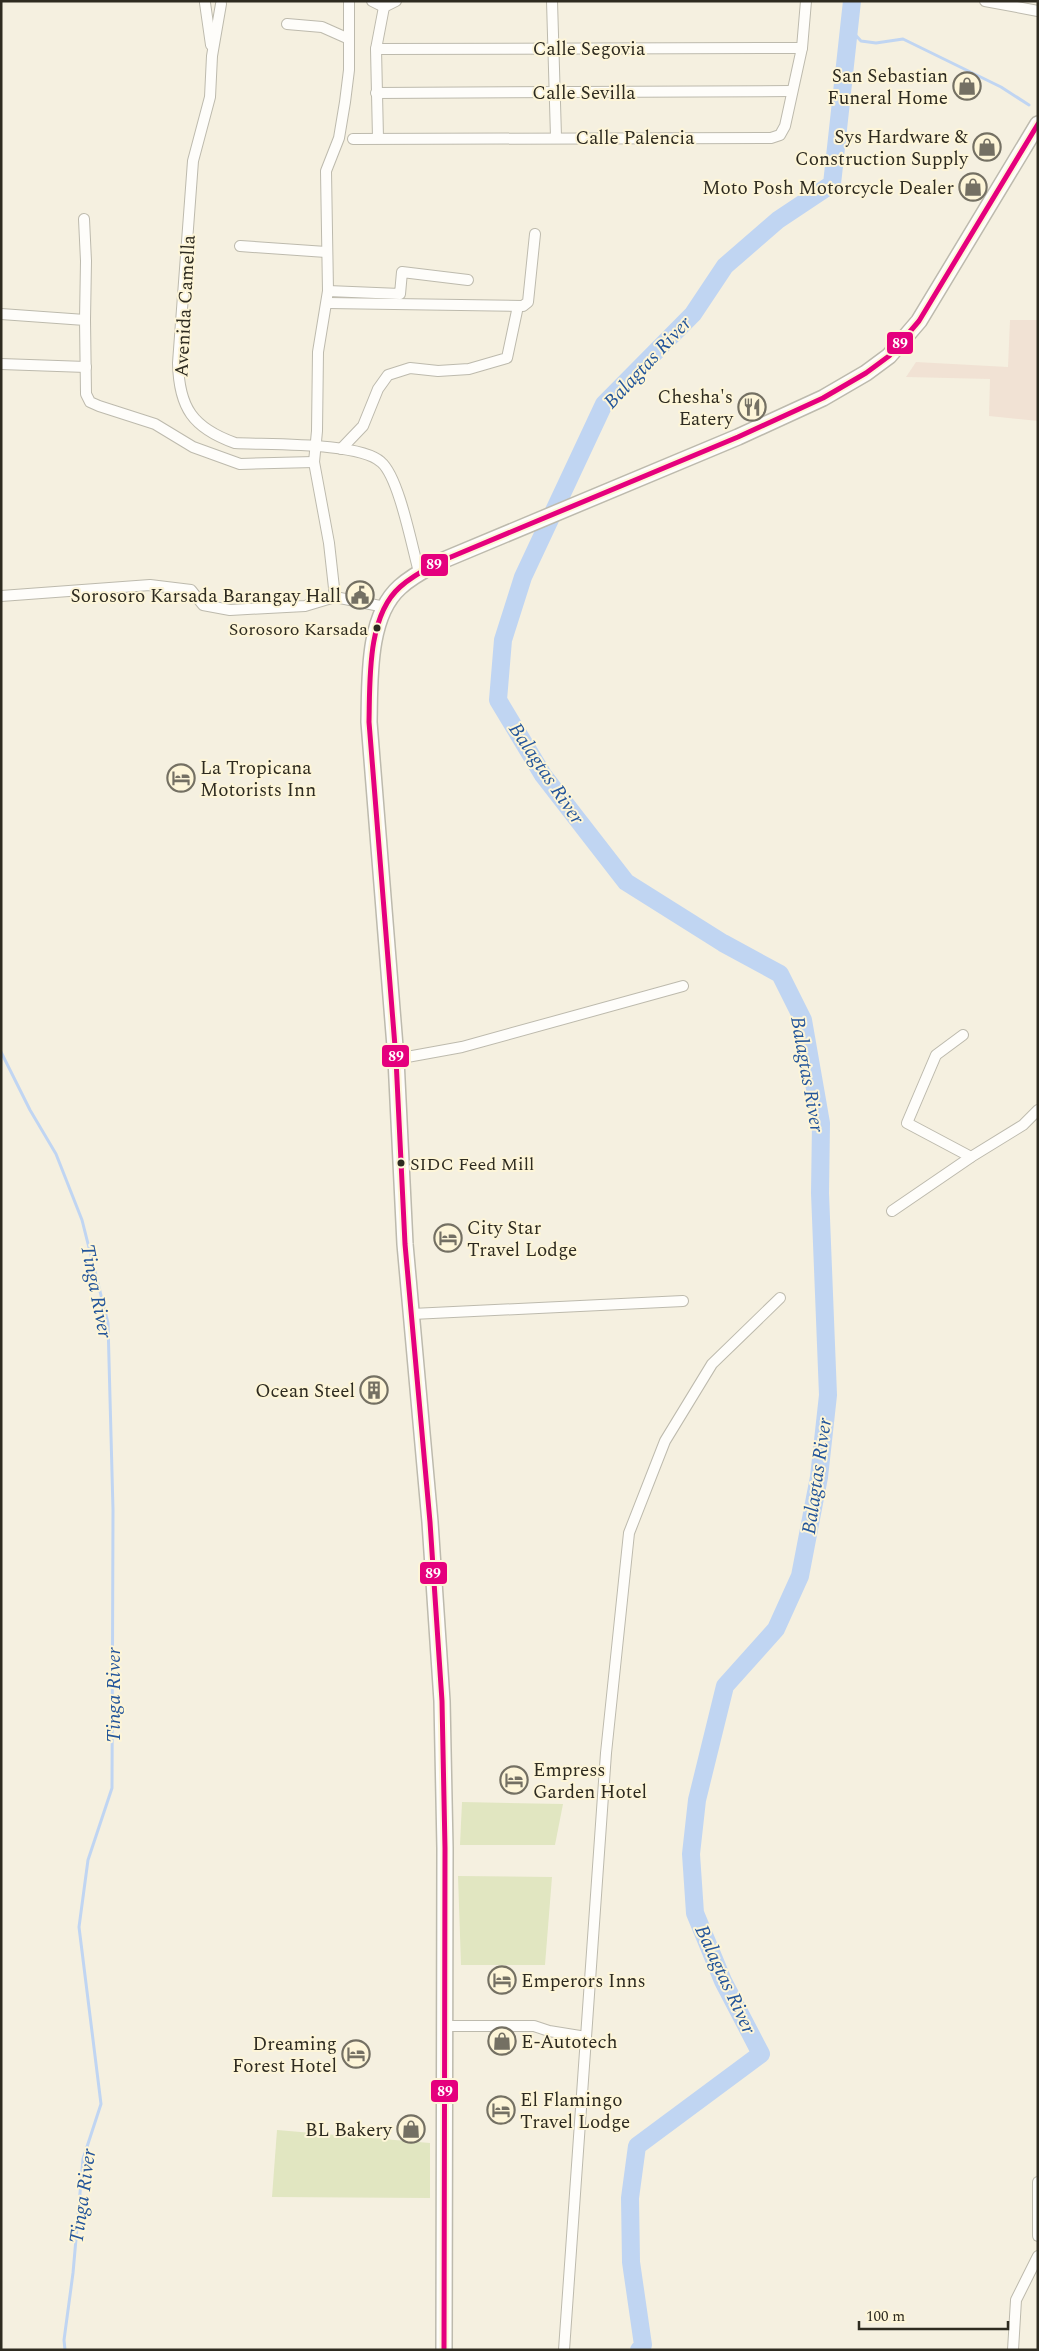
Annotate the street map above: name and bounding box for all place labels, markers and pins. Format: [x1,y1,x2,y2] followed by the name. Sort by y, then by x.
[827,62,948,113] place label: San Sebastian Funeral Home
[952,71,982,101] shop icon: San Sebastian Funeral Home
[795,123,969,174] place label: Sys Hardware & Construction Supply
[972,132,1002,162] shop icon: Sys Hardware & Construction Supply
[958,172,988,202] shop icon: Moto Posh Motorcycle Dealer
[702,174,954,203] place label: Moto Posh Motorcycle Dealer
[658,383,734,434] place label: Chesha's Eatery
[737,392,767,422] restaurant icon: Chesha's Eatery
[345,580,375,610] public building icon: Sorosoro Karsada Barangay Hall
[70,582,341,611] place label: Sorosoro Karsada Barangay Hall
[229,616,368,643] place label: Sorosoro Karsada
[372,623,382,633] marker: Sorosoro Karsada
[200,754,316,805] place label: La Tropicana Motorists Inn
[166,763,196,793] hotel icon: La Tropicana Motorists Inn
[410,1151,534,1178] place label: SIDC Feed Mill
[396,1158,406,1168] marker: SIDC Feed Mill
[467,1214,577,1265] place label: City Star Travel Lodge
[433,1223,463,1253] hotel icon: City Star Travel Lodge
[359,1375,389,1405] building icon: Ocean Steel
[255,1377,355,1406] place label: Ocean Steel
[533,1756,647,1807] place label: Empress Garden Hotel
[499,1765,529,1795] hotel icon: Empress Garden Hotel
[487,1965,517,1995] hotel icon: Emperors Inns
[521,1967,646,1996] place label: Emperors Inns
[487,2026,517,2056] shop icon: E-Autotech
[521,2028,618,2057] place label: E-Autotech
[232,2030,337,2081] place label: Dreaming Forest Hotel
[341,2039,371,2069] hotel icon: Dreaming Forest Hotel
[520,2086,630,2137] place label: El Flamingo Travel Lodge
[486,2095,516,2125] hotel icon: El Flamingo Travel Lodge
[396,2114,426,2144] shop icon: BL Bakery
[305,2116,393,2145] place label: BL Bakery

